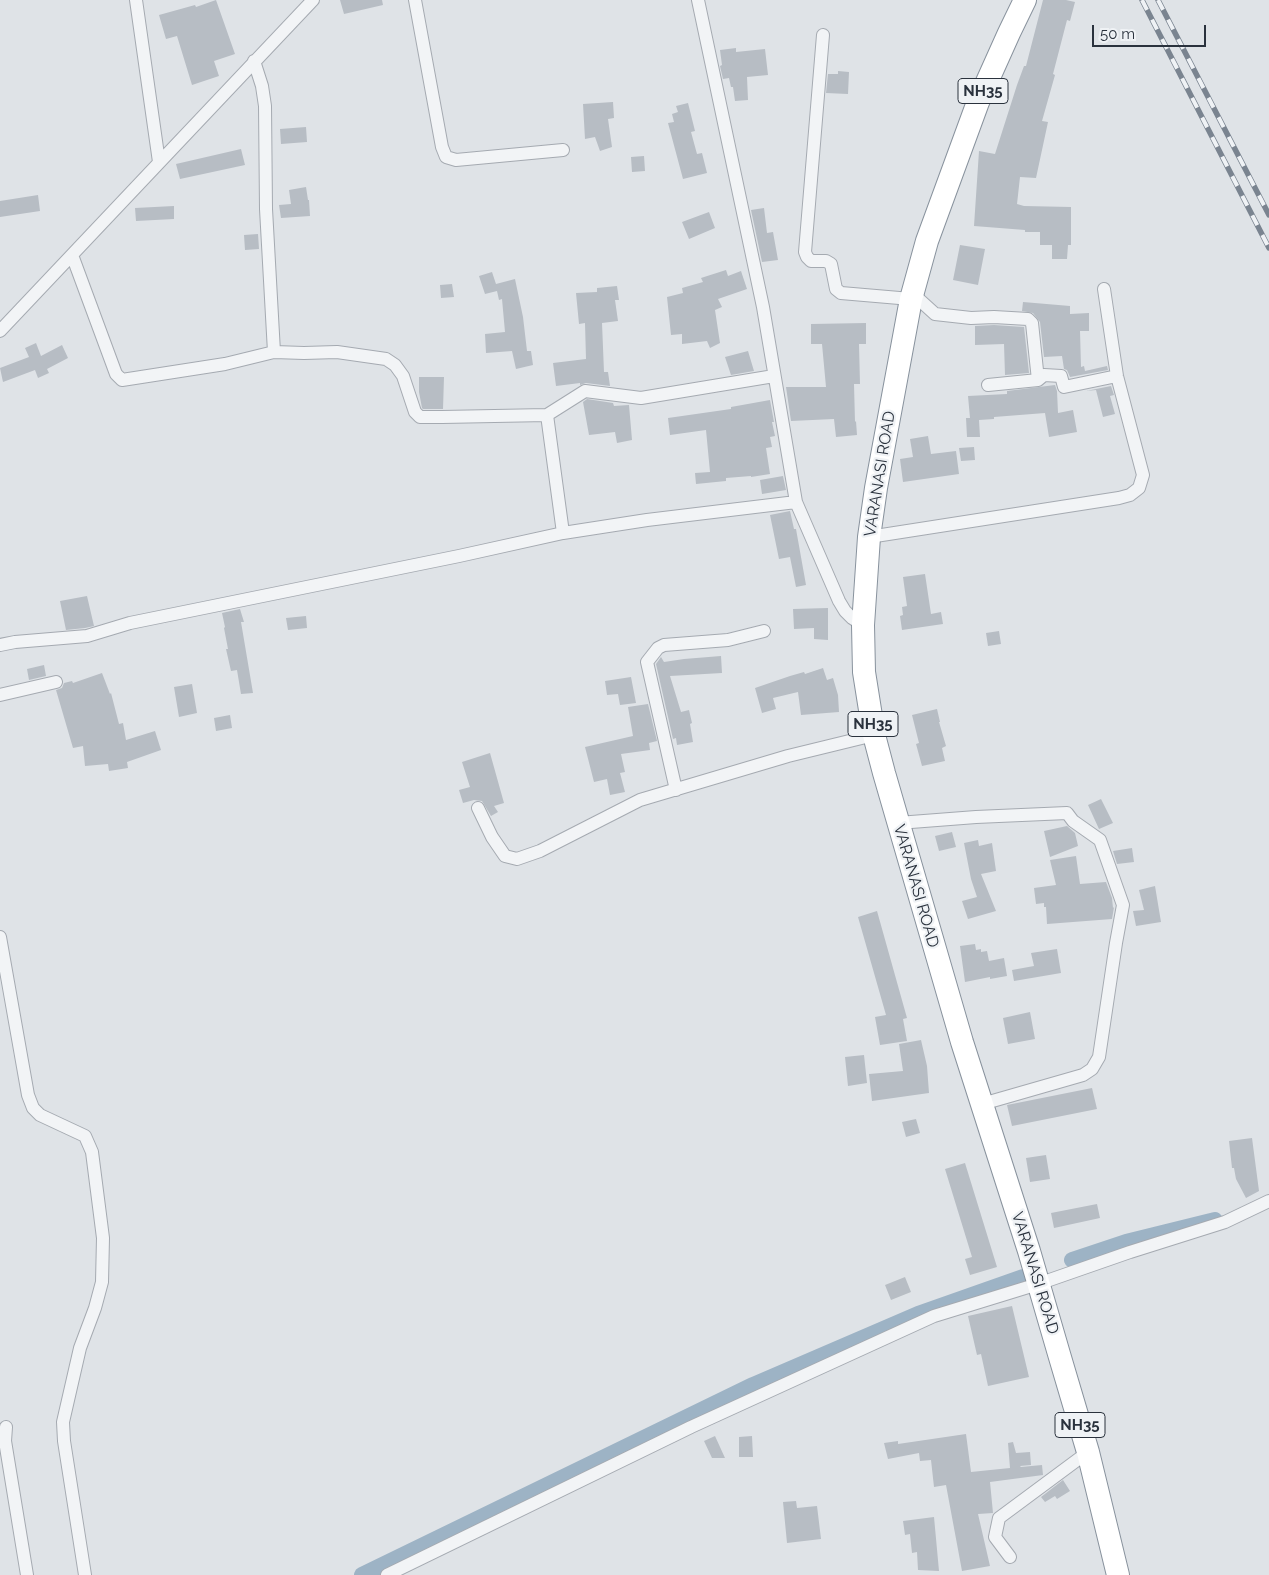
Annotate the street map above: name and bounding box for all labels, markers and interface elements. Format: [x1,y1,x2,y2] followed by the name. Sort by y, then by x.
[1094,15,1208,47] scale bar
[1100,25,1135,43] text: 50 m
[958,78,1008,104] road number: NH35
[861,410,899,538] street label: VARANASI ROAD
[848,712,898,736] road number: NH35
[889,822,943,950] street label: VARANASI ROAD
[1007,1209,1063,1337] street label: VARANASI ROAD
[1055,1412,1105,1438] road number: NH35

